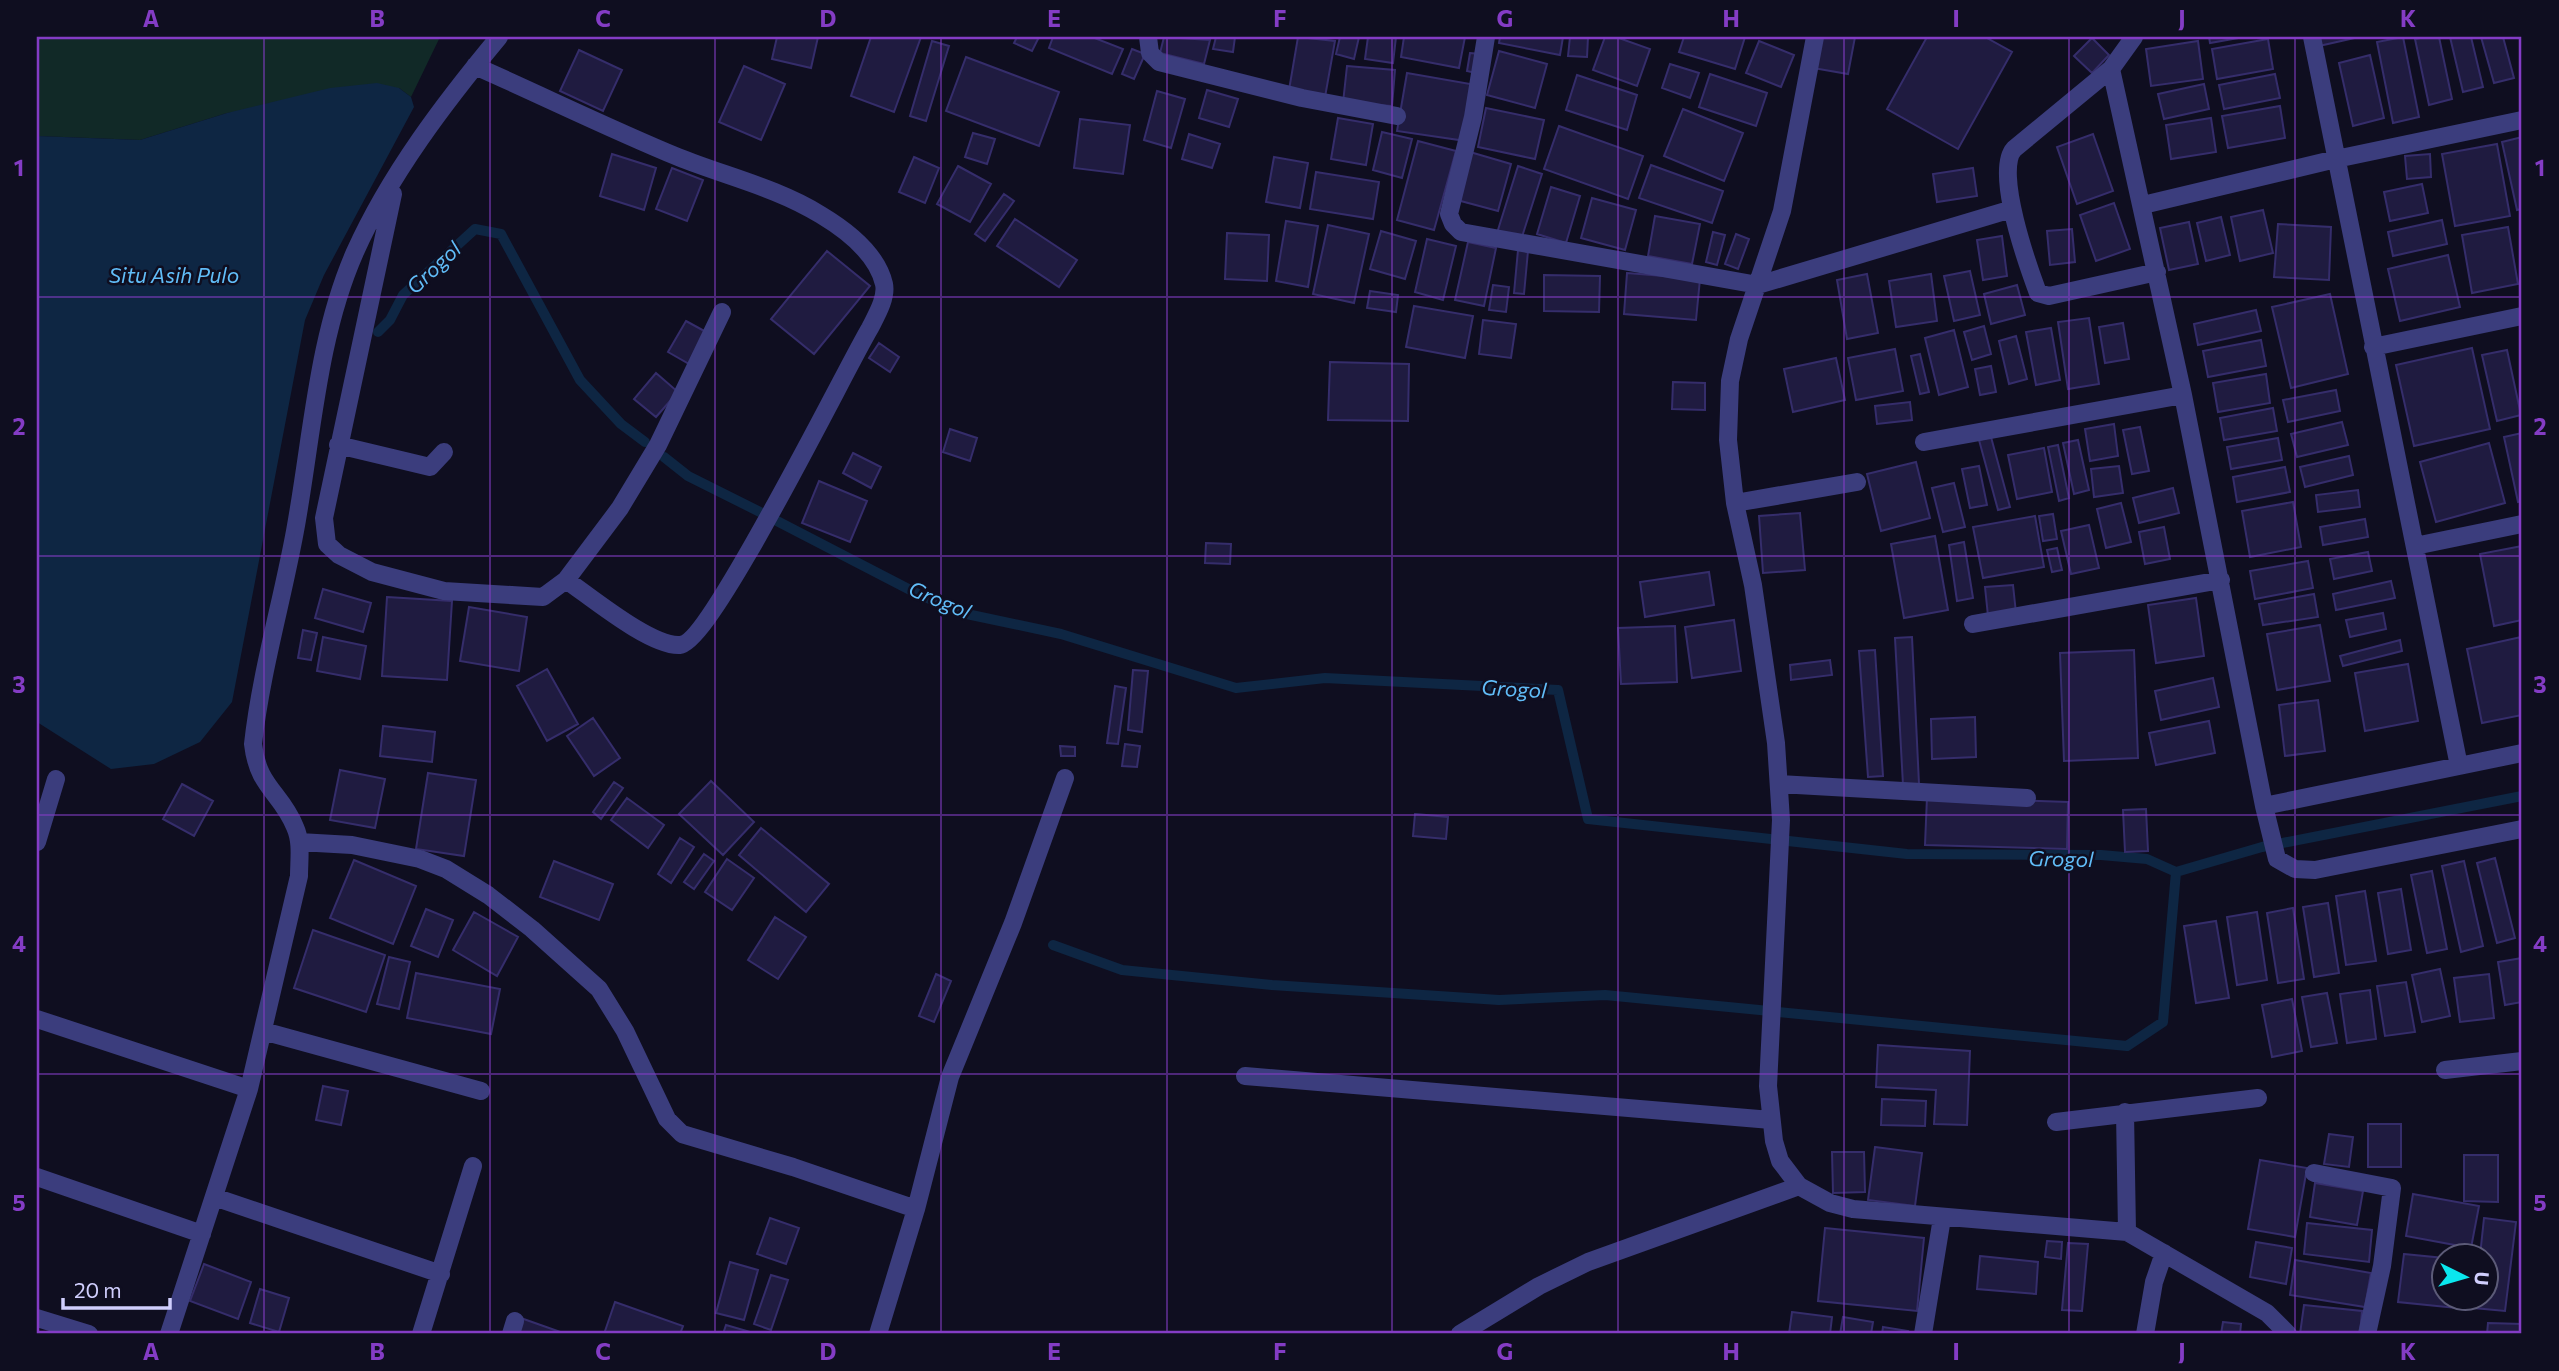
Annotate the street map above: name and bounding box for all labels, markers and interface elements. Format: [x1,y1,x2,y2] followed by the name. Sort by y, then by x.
[143,4,160,32] text: A
[369,4,385,32] text: B
[595,4,611,32] text: C
[820,4,837,32] text: D
[1047,4,1061,32] text: E
[1273,4,1287,32] text: F
[1497,4,1513,32] text: G
[1722,4,1740,32] text: H
[1952,4,1960,32] text: I
[2178,4,2186,32] text: J
[2400,4,2416,32] text: K
[14,153,24,181] text: 1
[2535,153,2545,181] text: 1
[401,235,466,298] water label: Grogol
[109,262,239,287] water label: Situ Asih Pulo
[12,412,26,440] text: 2
[2533,412,2547,440] text: 2
[905,575,975,623] water label: Grogol
[12,670,26,698] text: 3
[2533,670,2547,698] text: 3
[1481,674,1548,702] water label: Grogol
[2028,845,2094,871] water label: Grogol
[12,929,26,957] text: 4
[2533,929,2547,957] text: 4
[12,1188,26,1216] text: 5
[2533,1188,2547,1216] text: 5
[2430,1242,2500,1312] north arrow
[63,1266,170,1310] scale bar
[2470,1271,2494,1286] text: U
[74,1277,122,1302] text: 20 m
[143,1337,160,1365] text: A
[369,1337,385,1365] text: B
[595,1337,611,1365] text: C
[820,1337,837,1365] text: D
[1047,1337,1061,1365] text: E
[1273,1337,1287,1365] text: F
[1497,1337,1513,1365] text: G
[1722,1337,1740,1365] text: H
[1952,1337,1960,1365] text: I
[2178,1337,2186,1365] text: J
[2400,1337,2416,1365] text: K

